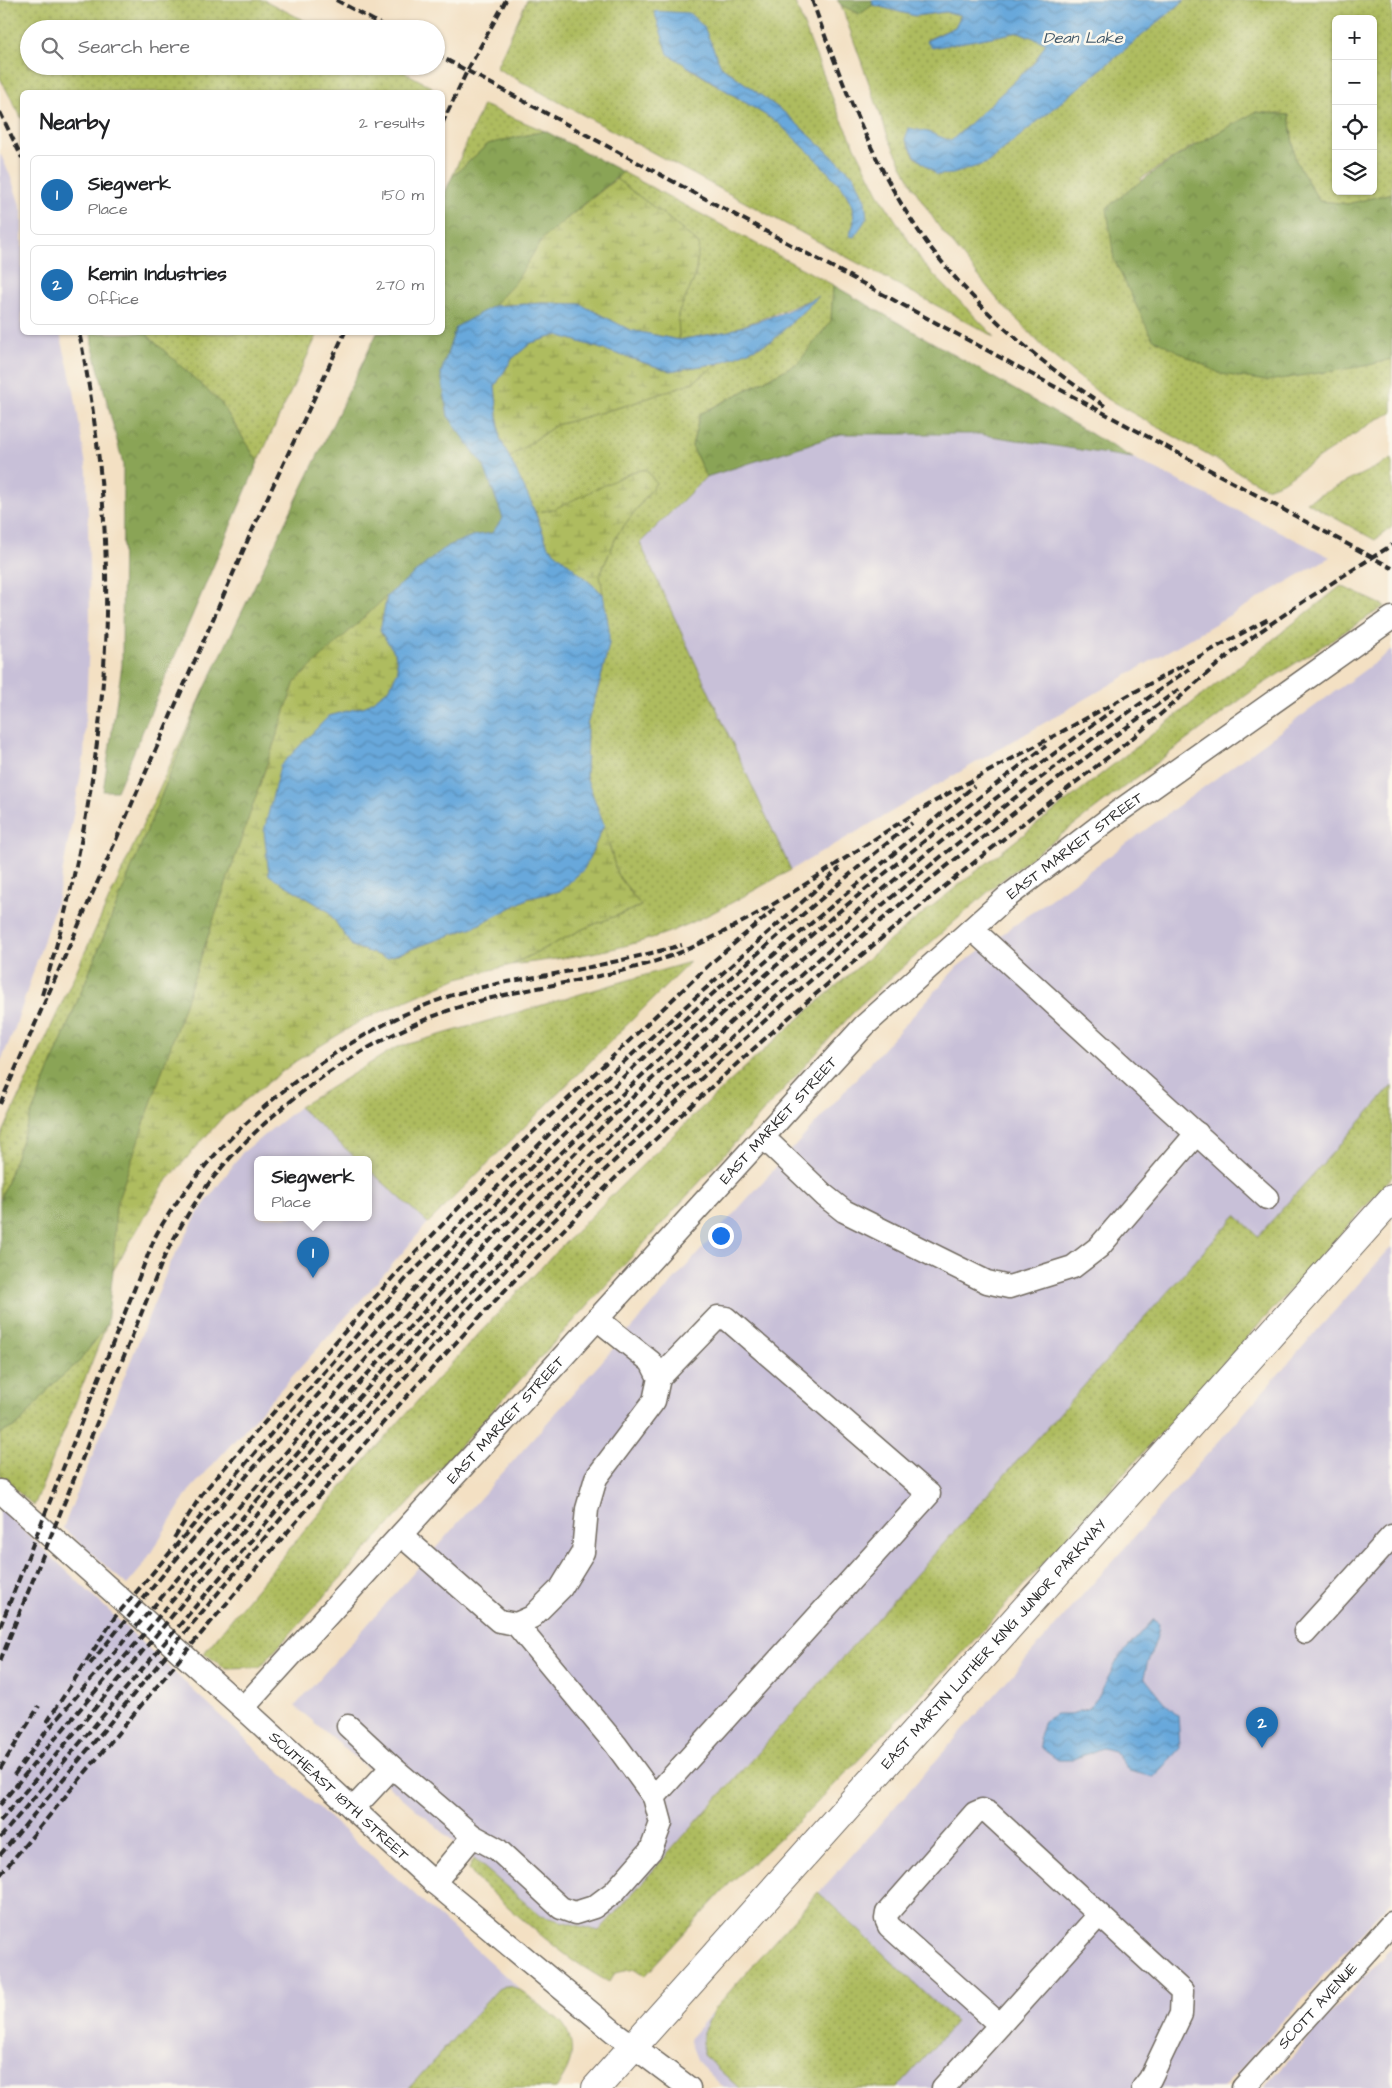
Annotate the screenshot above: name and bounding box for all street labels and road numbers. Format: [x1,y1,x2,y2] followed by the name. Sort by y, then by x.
[1002,787,1148,905] street label: EAST MARKET STREET
[715,1051,843,1189] street label: EAST MARKET STREET
[442,1351,570,1489] street label: EAST MARKET STREET
[876,1515,1111,1774] street label: EAST MARTIN LUTHER KING JUNIOR PARKWAY
[264,1727,414,1866] street label: SOUTHEAST 18TH STREET
[1273,1958,1362,2054] street label: SCOTT AVENUE

